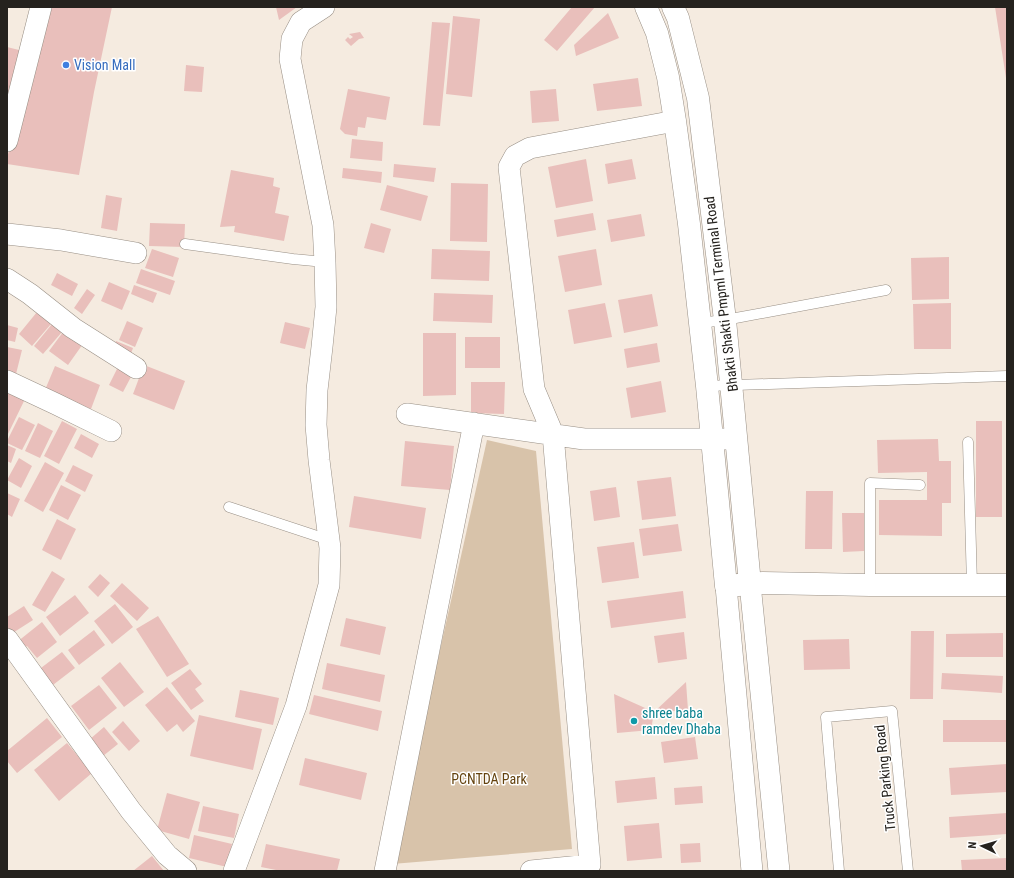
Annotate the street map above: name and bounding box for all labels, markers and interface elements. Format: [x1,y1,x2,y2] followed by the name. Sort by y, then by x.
[74,57,135,73] place label: Vision Mall
[61,60,71,70] marker: Vision Mall
[701,195,741,393] street label: Bhakti Shakti Pmpml Terminal Road
[642,705,721,737] place label: shree baba ramdev Dhaba
[629,716,639,726] marker: shree baba ramdev Dhaba
[871,724,899,832] street label: Truck Parking Road
[451,771,527,787] park label: PCNTDA Park
[962,826,1002,866] north arrow
[966,841,979,849] text: N

